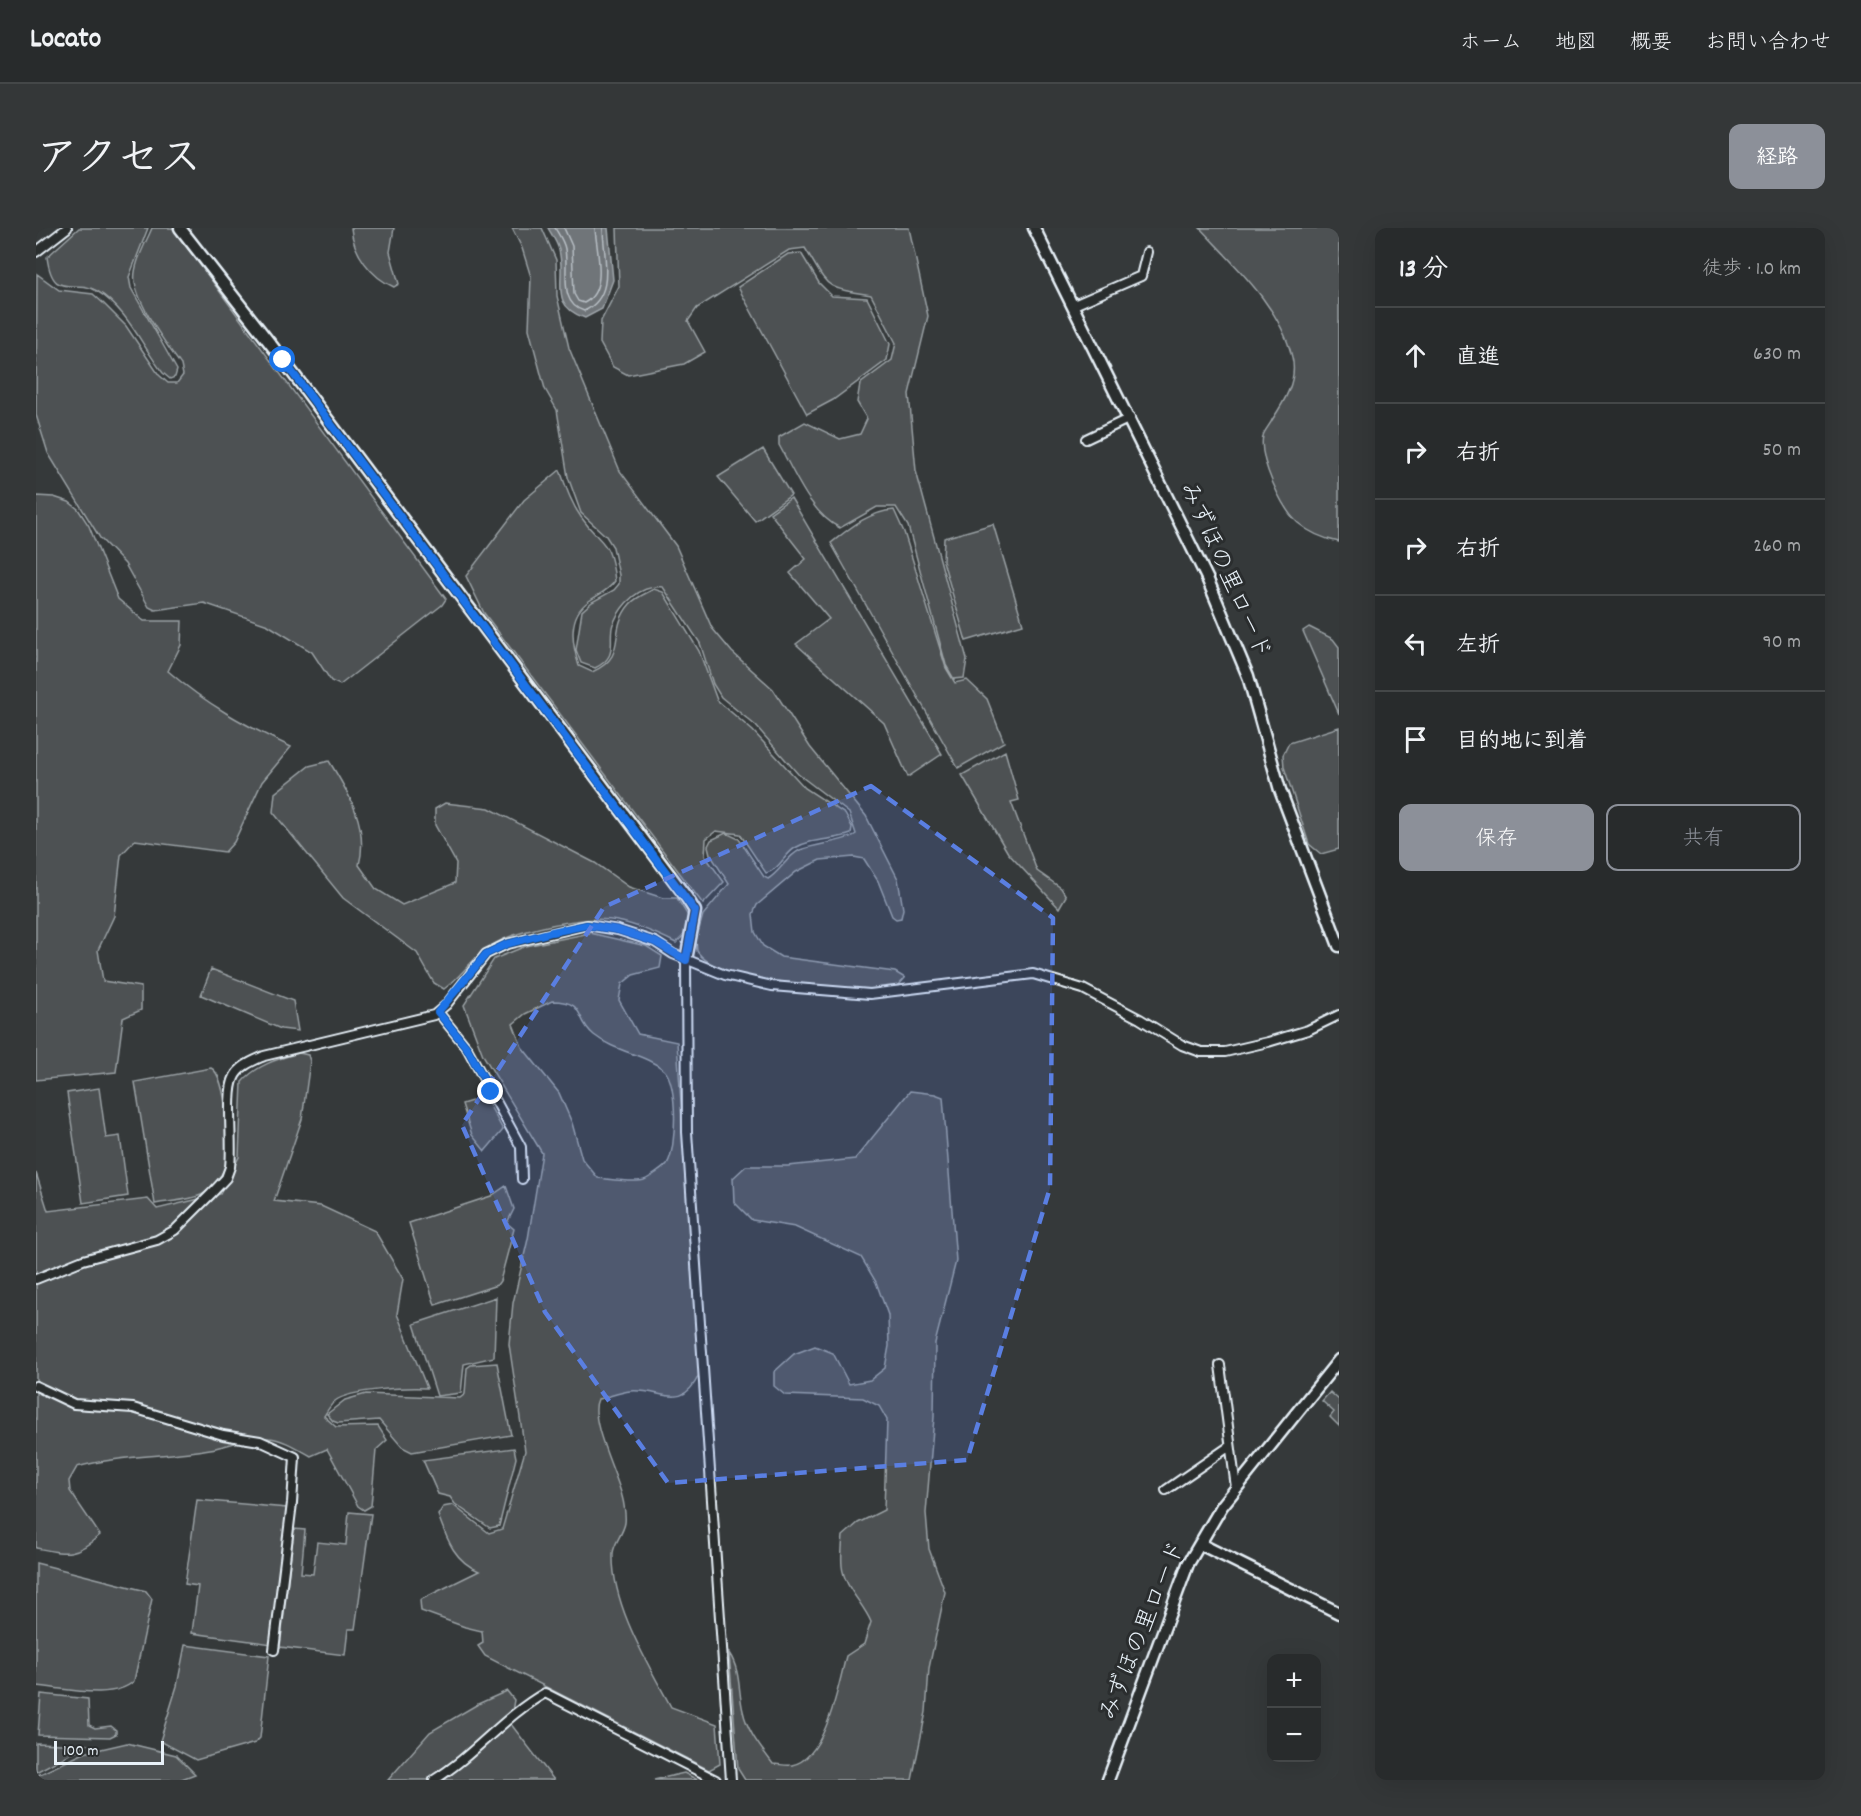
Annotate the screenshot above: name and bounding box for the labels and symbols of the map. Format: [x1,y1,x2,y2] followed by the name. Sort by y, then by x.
[269,346,295,372] route start
[1170,477,1278,665] street label: みずほの里ロード
[477,1078,503,1104] route end
[1092,1536,1196,1726] street label: みずほの里ロード
[54,1738,164,1766] scale bar

